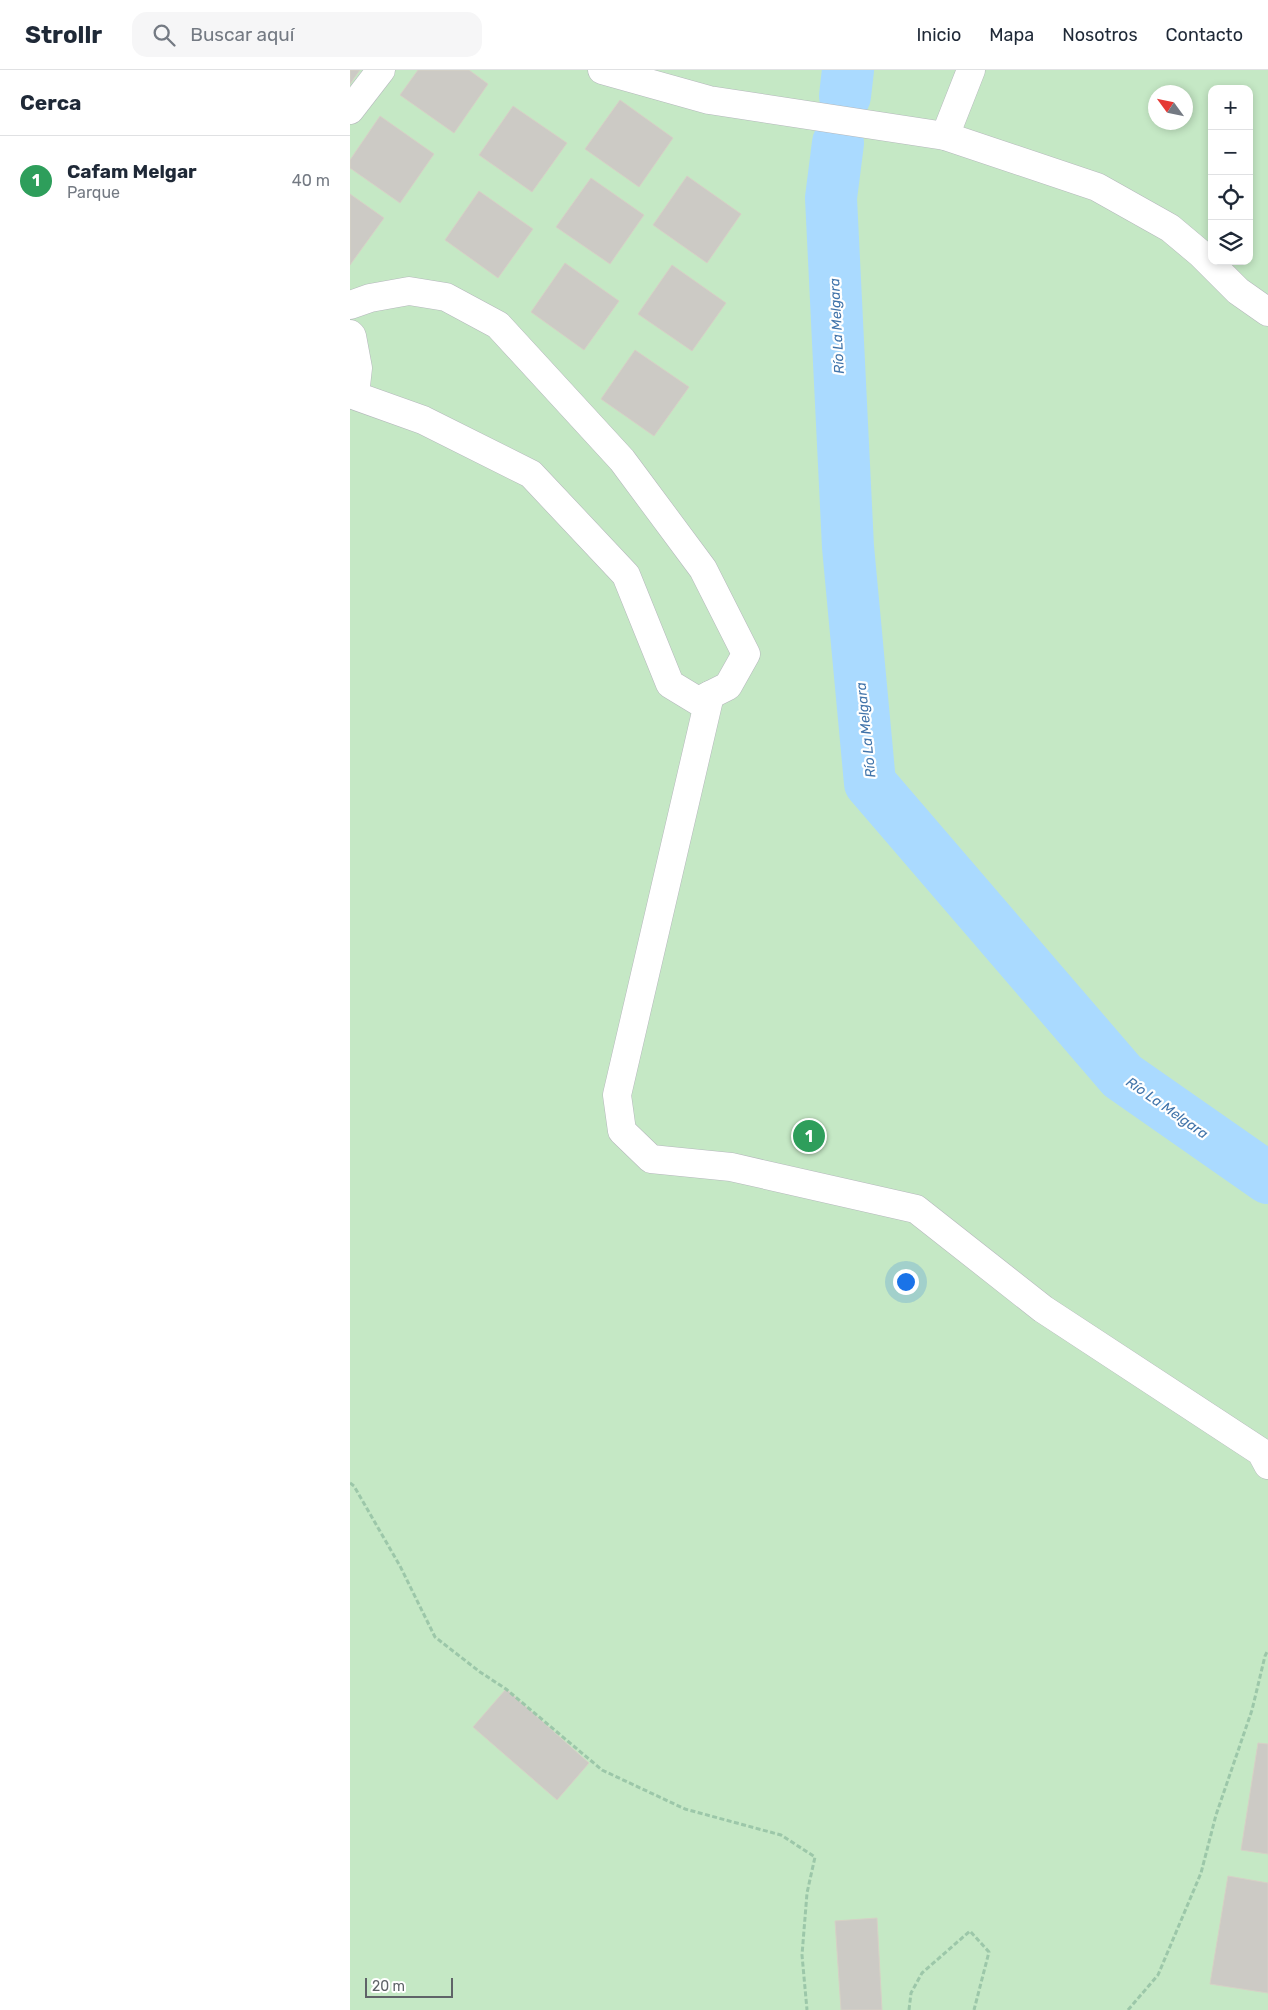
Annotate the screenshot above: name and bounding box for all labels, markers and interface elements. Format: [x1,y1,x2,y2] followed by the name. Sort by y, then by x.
[132,12,482,57] search box
[25,21,102,49] text: Strollr
[150,21,178,49] icon: search
[190,23,294,46] text: Buscar aquí
[916,24,961,46] text: Inicio
[989,24,1034,46] text: Mapa
[1062,24,1138,46] text: Nosotros
[1166,24,1243,46] text: Contacto
[1148,85,1193,130] north arrow
[1208,85,1253,265] map controls
[1208,85,1253,130] button: +
[20,90,81,115] text: Cerca
[1208,130,1253,175] button: −
[67,160,197,183] text: Cafam Melgar
[32,171,40,190] text: 1
[292,171,330,190] text: 40 m
[1208,175,1253,220] button: locate
[67,183,120,202] text: Parque
[1208,220,1253,265] button: layers
[826,278,848,374] water label: Río La Melgara
[853,681,879,779] water label: Río La Melgara
[1123,1073,1211,1143] water label: Río La Melgara
[793,1117,825,1155] pin: 1
[893,1269,919,1295] your location
[365,1975,452,1998] scale bar
[372,1978,405,1995] text: 20 m

